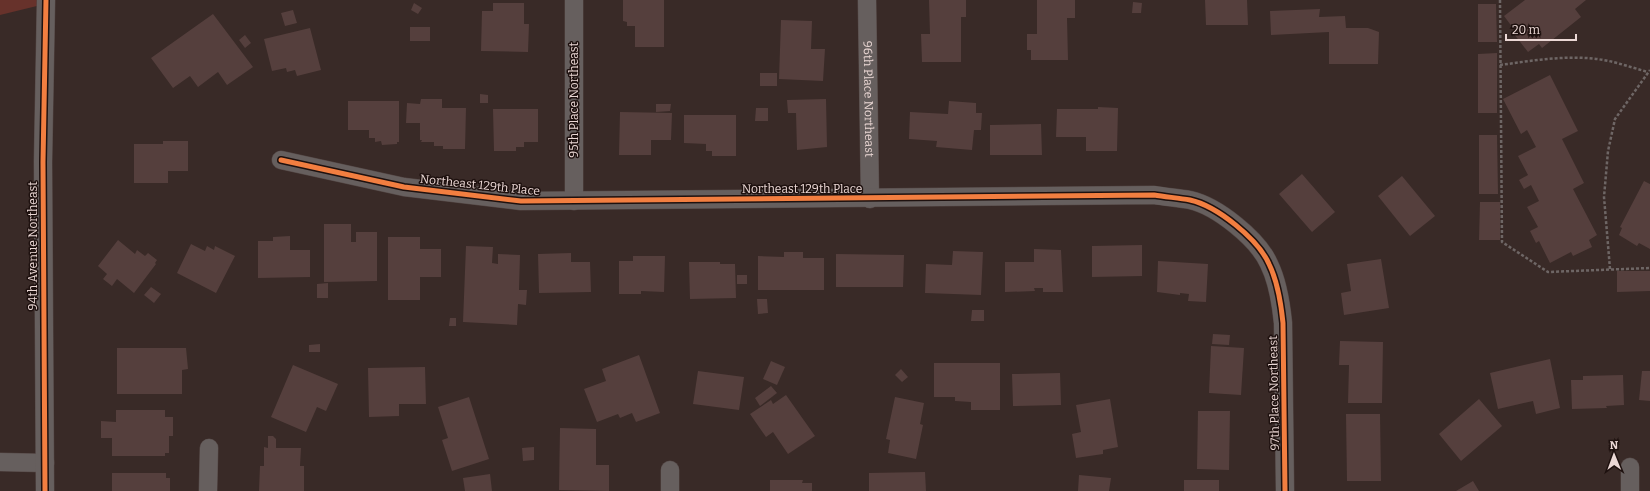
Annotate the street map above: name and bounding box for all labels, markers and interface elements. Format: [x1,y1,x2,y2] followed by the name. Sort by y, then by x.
[1506,16,1576,42] scale bar
[1512,23,1541,37] text: 20 m
[861,41,876,158] street label: 96th Place Northeast
[567,42,581,158] street label: 95th Place Northeast
[419,172,541,198] street label: Northeast 129th Place
[26,181,40,311] street label: 94th Avenue Northeast
[742,182,862,196] street label: Northeast 129th Place
[1266,335,1282,451] street label: 97th Place Northeast
[1594,435,1634,475] north arrow
[1609,439,1619,452] text: N

